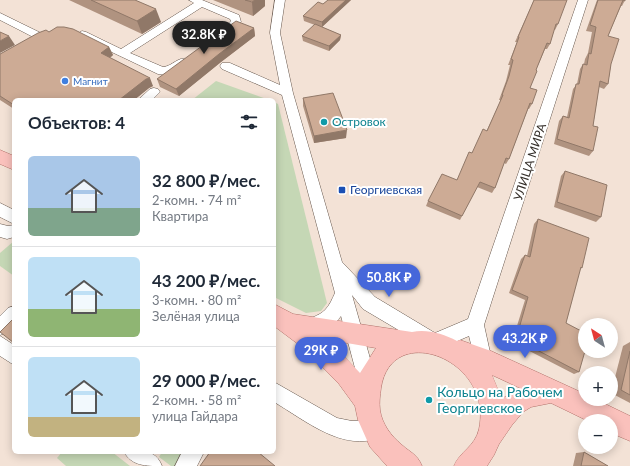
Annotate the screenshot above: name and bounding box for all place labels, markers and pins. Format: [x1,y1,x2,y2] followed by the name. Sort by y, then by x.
[167,21,241,55] pin: 32.8K ₽
[73,75,108,87] place label: Магнит
[60,76,70,86] marker: Магнит
[332,114,387,129] place label: Островок
[319,117,329,127] marker: Островок
[350,182,422,197] place label: Георгиевская
[337,185,347,195] marker: Георгиевская
[352,264,426,298] pin: 50.8K ₽
[488,325,562,359] pin: 43.2K ₽
[293,337,349,371] pin: 29K ₽
[437,383,563,416] place label: Кольцо на Рабочем Георгиевское
[424,395,434,405] marker: Кольцо на Рабочем Георгиевское

